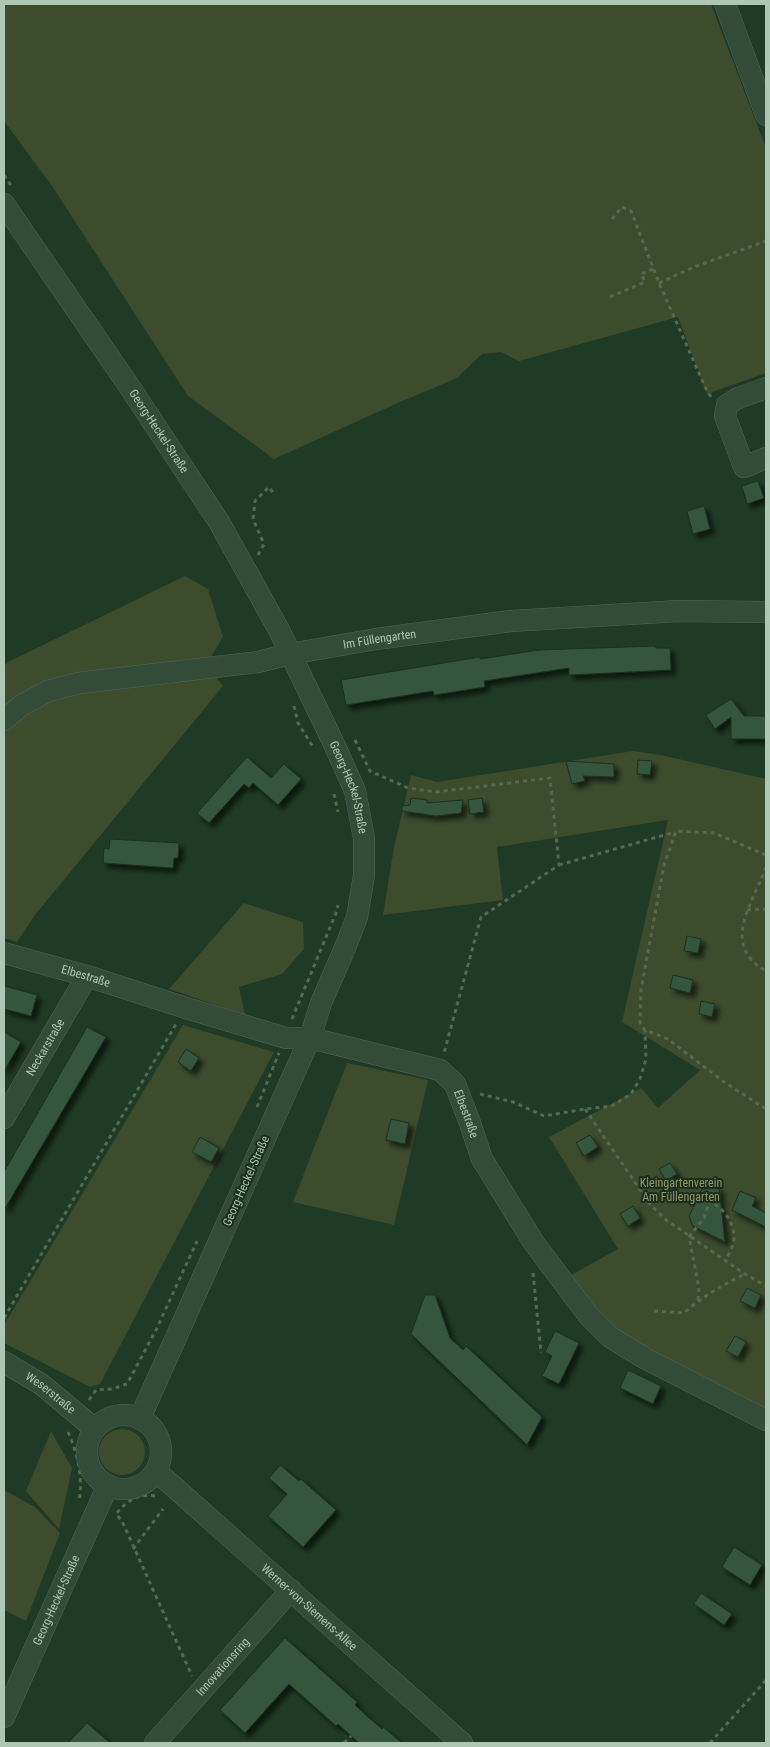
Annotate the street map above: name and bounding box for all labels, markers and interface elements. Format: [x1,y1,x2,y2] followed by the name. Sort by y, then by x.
[126,387,192,476] street label: Georg-Heckel-Straße
[342,627,417,652] street label: Im Füllengarten
[327,739,370,835] street label: Georg-Heckel-Straße
[60,962,112,990] street label: Elbestraße
[23,1016,68,1078] street label: Neckarstraße
[451,1088,482,1140] street label: Elbestraße
[220,1133,272,1228] street label: Georg-Heckel-Straße
[640,1176,722,1204] park label: Kleingartenverein Am Füllengarten
[23,1369,79,1417] street label: Weserstraße
[30,1553,83,1647] street label: Georg-Heckel-Straße
[258,1561,360,1654] street label: Werner-von-Siemens-Allee
[193,1635,252,1699] street label: Innovationsring

